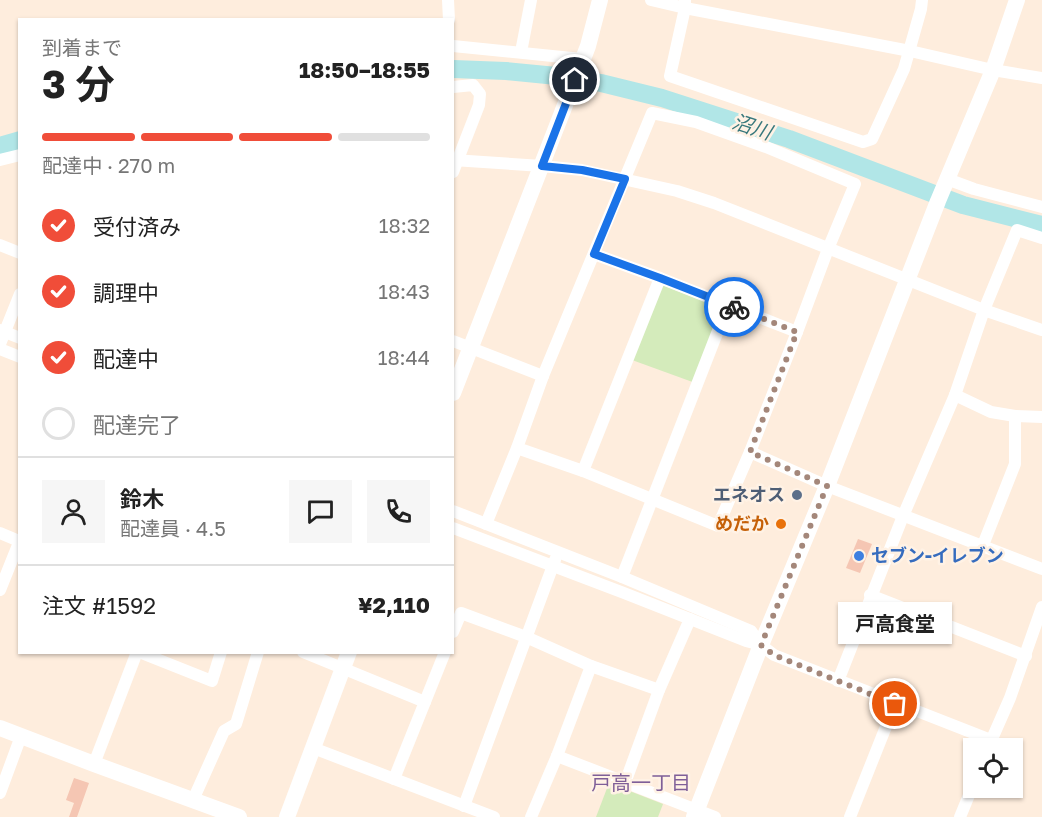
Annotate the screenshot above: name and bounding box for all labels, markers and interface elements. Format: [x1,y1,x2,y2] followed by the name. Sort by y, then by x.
[42,35,122,59] text: 到着まで
[549,54,600,105] pin
[299,56,430,83] text: 18:50–18:55
[42,60,115,107] text: 3 分
[558,63,591,96] icon: home
[730,108,777,144] water label: 沼川
[42,153,175,177] text: 配達中 · 270 m
[42,209,75,242] icon: check
[93,213,181,240] text: 受付済み
[379,213,430,237] text: 18:32
[42,275,75,308] icon: check
[704,277,764,337] courier
[93,279,159,306] text: 調理中
[378,279,430,303] text: 18:43
[718,291,751,324] icon: bike
[42,341,75,374] icon: check
[93,345,159,372] text: 配達中
[378,345,430,369] text: 18:44
[93,411,181,438] text: 配達完了
[42,480,105,543] button: person
[289,480,352,543] button: chat
[367,480,430,543] button: phone
[713,483,785,505] place label: エネオス
[120,485,164,512] text: 鈴木
[790,488,804,502] marker: エネオス
[715,512,769,534] place label: めだか
[120,516,226,540] text: 配達員 · 4.5
[774,517,788,531] marker: めだか
[871,544,1004,566] place label: セブン-イレブン
[852,549,866,563] marker: セブン-イレブン
[358,591,430,618] text: ¥2,110
[42,592,156,619] text: 注文 #1592
[838,602,952,644] callout: 戸高食堂
[855,611,935,635] text: 戸高食堂
[869,678,920,729] pin
[878,687,911,720] icon: bag
[963,738,1023,798] map controls
[963,738,1023,798] button: locate
[591,770,691,794] district label: 戸高一丁目

